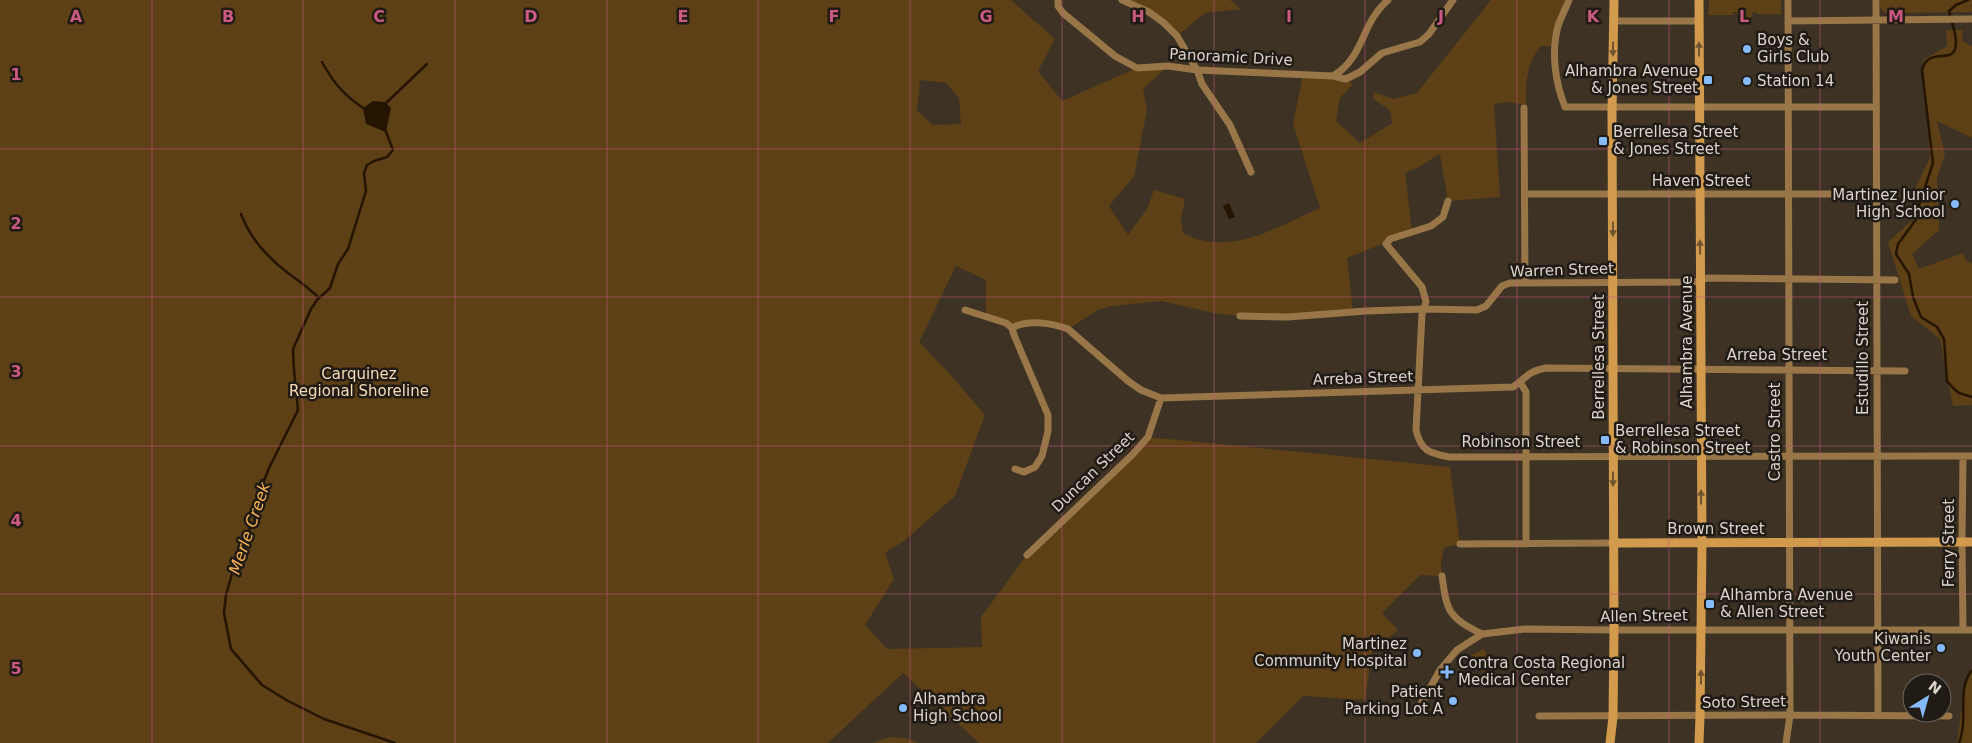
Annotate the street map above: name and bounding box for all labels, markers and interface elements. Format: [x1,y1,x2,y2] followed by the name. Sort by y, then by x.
[70,7,83,26] text: A
[222,7,234,26] text: B
[373,7,385,26] text: C
[524,7,538,26] text: D
[678,7,688,26] text: E
[829,7,839,26] text: F
[979,7,993,26] text: G
[1131,7,1145,26] text: H
[1286,7,1292,26] text: I
[1437,7,1444,26] text: J
[1587,7,1600,26] text: K
[1739,7,1749,26] text: L
[1888,7,1904,26] text: M
[1757,31,1829,66] place label: Boys & Girls Club
[1609,41,1617,57] one-way arrow
[1695,41,1703,57] one-way arrow
[1741,43,1753,55] marker: Boys & Girls Club
[1169,45,1293,69] street label: Panoramic Drive
[1565,62,1698,97] place label: Alhambra Avenue & Jones Street
[10,65,22,84] text: 1
[1757,72,1834,90] place label: Station 14
[1702,74,1714,86] marker: Alhambra Avenue & Jones Street
[1741,75,1753,87] marker: Station 14
[1613,123,1739,158] place label: Berrellesa Street & Jones Street
[1597,135,1609,147] marker: Berrellesa Street & Jones Street
[1652,172,1750,190] street label: Haven Street
[1832,186,1946,221] place label: Martinez Junior High School
[1949,198,1961,210] marker: Martinez Junior High School
[10,214,22,233] text: 2
[1609,221,1617,237] one-way arrow
[1696,239,1704,255] one-way arrow
[1510,259,1614,281] street label: Warren Street
[1678,275,1696,409] street label: Alhambra Avenue
[1590,294,1608,420] street label: Berrellesa Street
[1854,301,1872,415] street label: Estudillo Street
[1727,346,1827,364] street label: Arreba Street
[10,362,22,381] text: 3
[289,365,429,400] park label: Carquinez Regional Shoreline
[1313,367,1414,389] street label: Arreba Street
[1766,383,1784,481] street label: Castro Street
[1615,422,1751,457] place label: Berrellesa Street & Robinson Street
[1048,428,1138,516] street label: Duncan Street
[1462,433,1581,451] street label: Robinson Street
[1599,434,1611,446] marker: Berrellesa Street & Robinson Street
[1609,471,1617,487] one-way arrow
[225,479,274,577] water label: Merle Creek
[1697,489,1705,505] one-way arrow
[1940,499,1958,587] street label: Ferry Street
[10,511,22,530] text: 4
[1667,520,1765,538] street label: Brown Street
[1720,586,1853,621] place label: Alhambra Avenue & Allen Street
[1704,598,1716,610] marker: Alhambra Avenue & Allen Street
[1600,606,1688,626] street label: Allen Street
[1834,630,1932,665] place label: Kiwanis Youth Center
[1254,635,1407,670] place label: Martinez Community Hospital
[1935,642,1947,654] marker: Kiwanis Youth Center
[1411,647,1423,659] marker: Martinez Community Hospital
[1458,654,1625,689] place label: Contra Costa Regional Medical Center
[10,659,22,678] text: 5
[1440,665,1454,679] marker: Contra Costa Regional Medical Center
[1697,669,1705,685] one-way arrow
[1902,673,1952,723] north arrow
[1925,678,1944,698] text: N
[1344,683,1444,718] place label: Patient Parking Lot A
[913,690,1002,725] place label: Alhambra High School
[1702,692,1786,712] street label: Soto Street
[1447,695,1459,707] marker: Patient Parking Lot A
[897,702,909,714] marker: Alhambra High School

